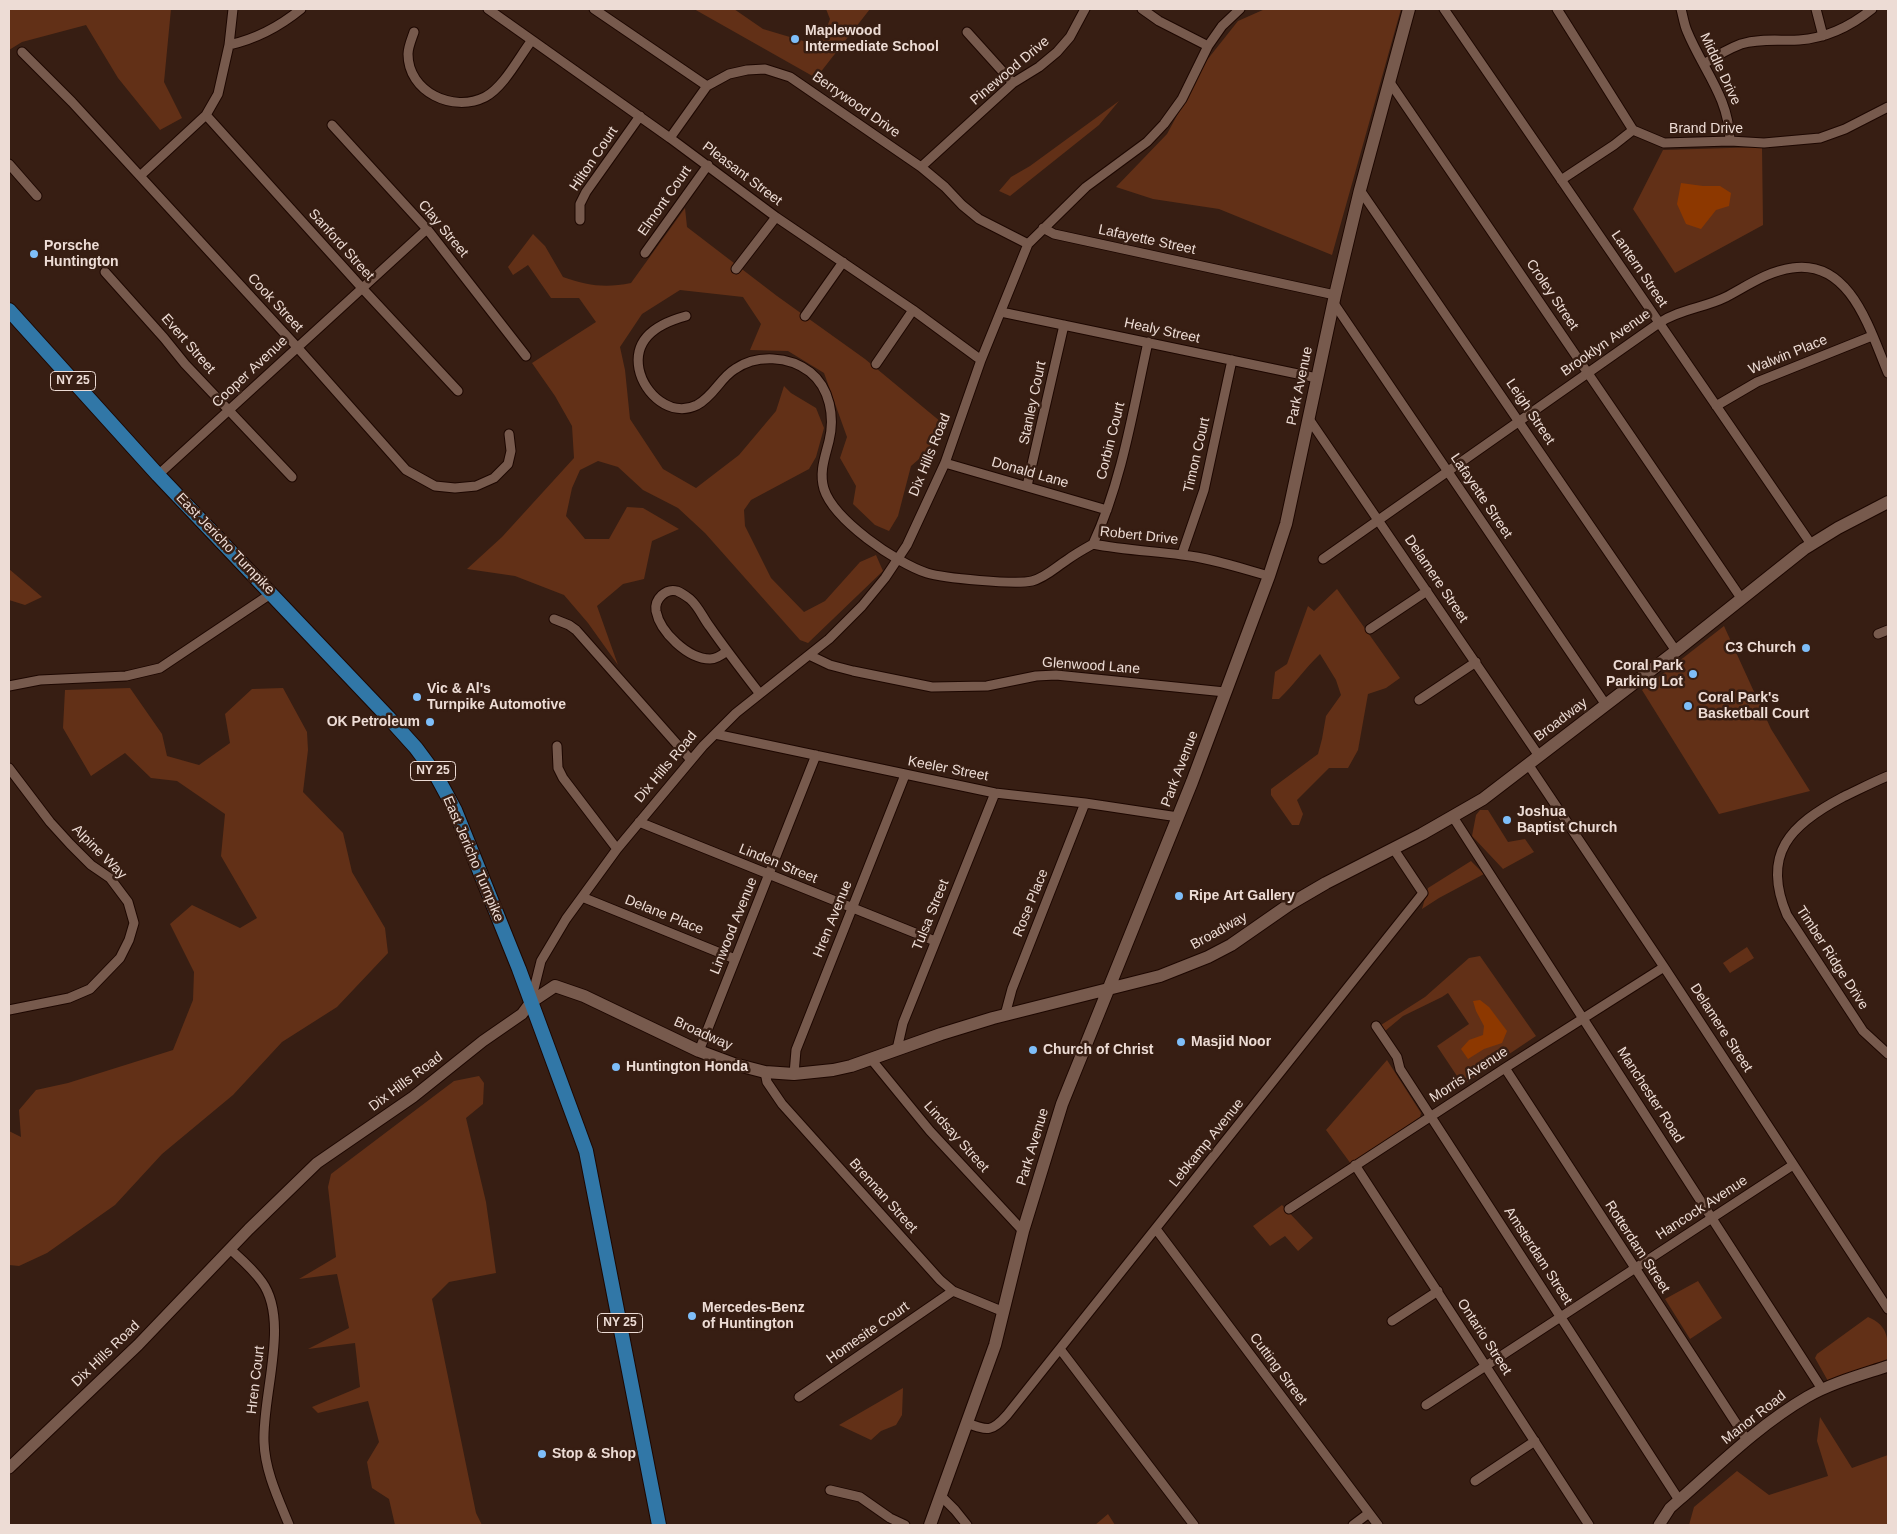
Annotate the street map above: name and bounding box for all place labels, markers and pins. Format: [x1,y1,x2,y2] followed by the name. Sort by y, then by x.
[805,23,939,56] place label: Maplewood Intermediate School
[789,33,801,45] marker: Maplewood Intermediate School
[44,238,119,270] place label: Porsche Huntington
[28,248,40,260] marker: Porsche Huntington
[1725,640,1796,656] place label: C3 Church
[1800,642,1812,654] marker: C3 Church
[1606,658,1683,690] place label: Coral Park Parking Lot
[1687,668,1699,680] marker: Coral Park Parking Lot
[427,681,566,714] place label: Vic & Al's Turnpike Automotive
[1698,690,1809,722] place label: Coral Park's Basketball Court
[411,691,423,703] marker: Vic & Al's Turnpike Automotive
[1682,700,1694,712] marker: Coral Park's Basketball Court
[327,714,420,730] place label: OK Petroleum
[424,716,436,728] marker: OK Petroleum
[1517,804,1617,836] place label: Joshua Baptist Church
[1501,814,1513,826] marker: Joshua Baptist Church
[1189,888,1295,904] place label: Ripe Art Gallery
[1173,890,1185,902] marker: Ripe Art Gallery
[1191,1034,1271,1050] place label: Masjid Noor
[1175,1036,1187,1048] marker: Masjid Noor
[1043,1042,1153,1058] place label: Church of Christ
[1027,1044,1039,1056] marker: Church of Christ
[626,1059,748,1075] place label: Huntington Honda
[610,1061,622,1073] marker: Huntington Honda
[702,1300,805,1332] place label: Mercedes-Benz of Huntington
[686,1310,698,1322] marker: Mercedes-Benz of Huntington
[552,1446,636,1462] place label: Stop & Shop
[536,1448,548,1460] marker: Stop & Shop

